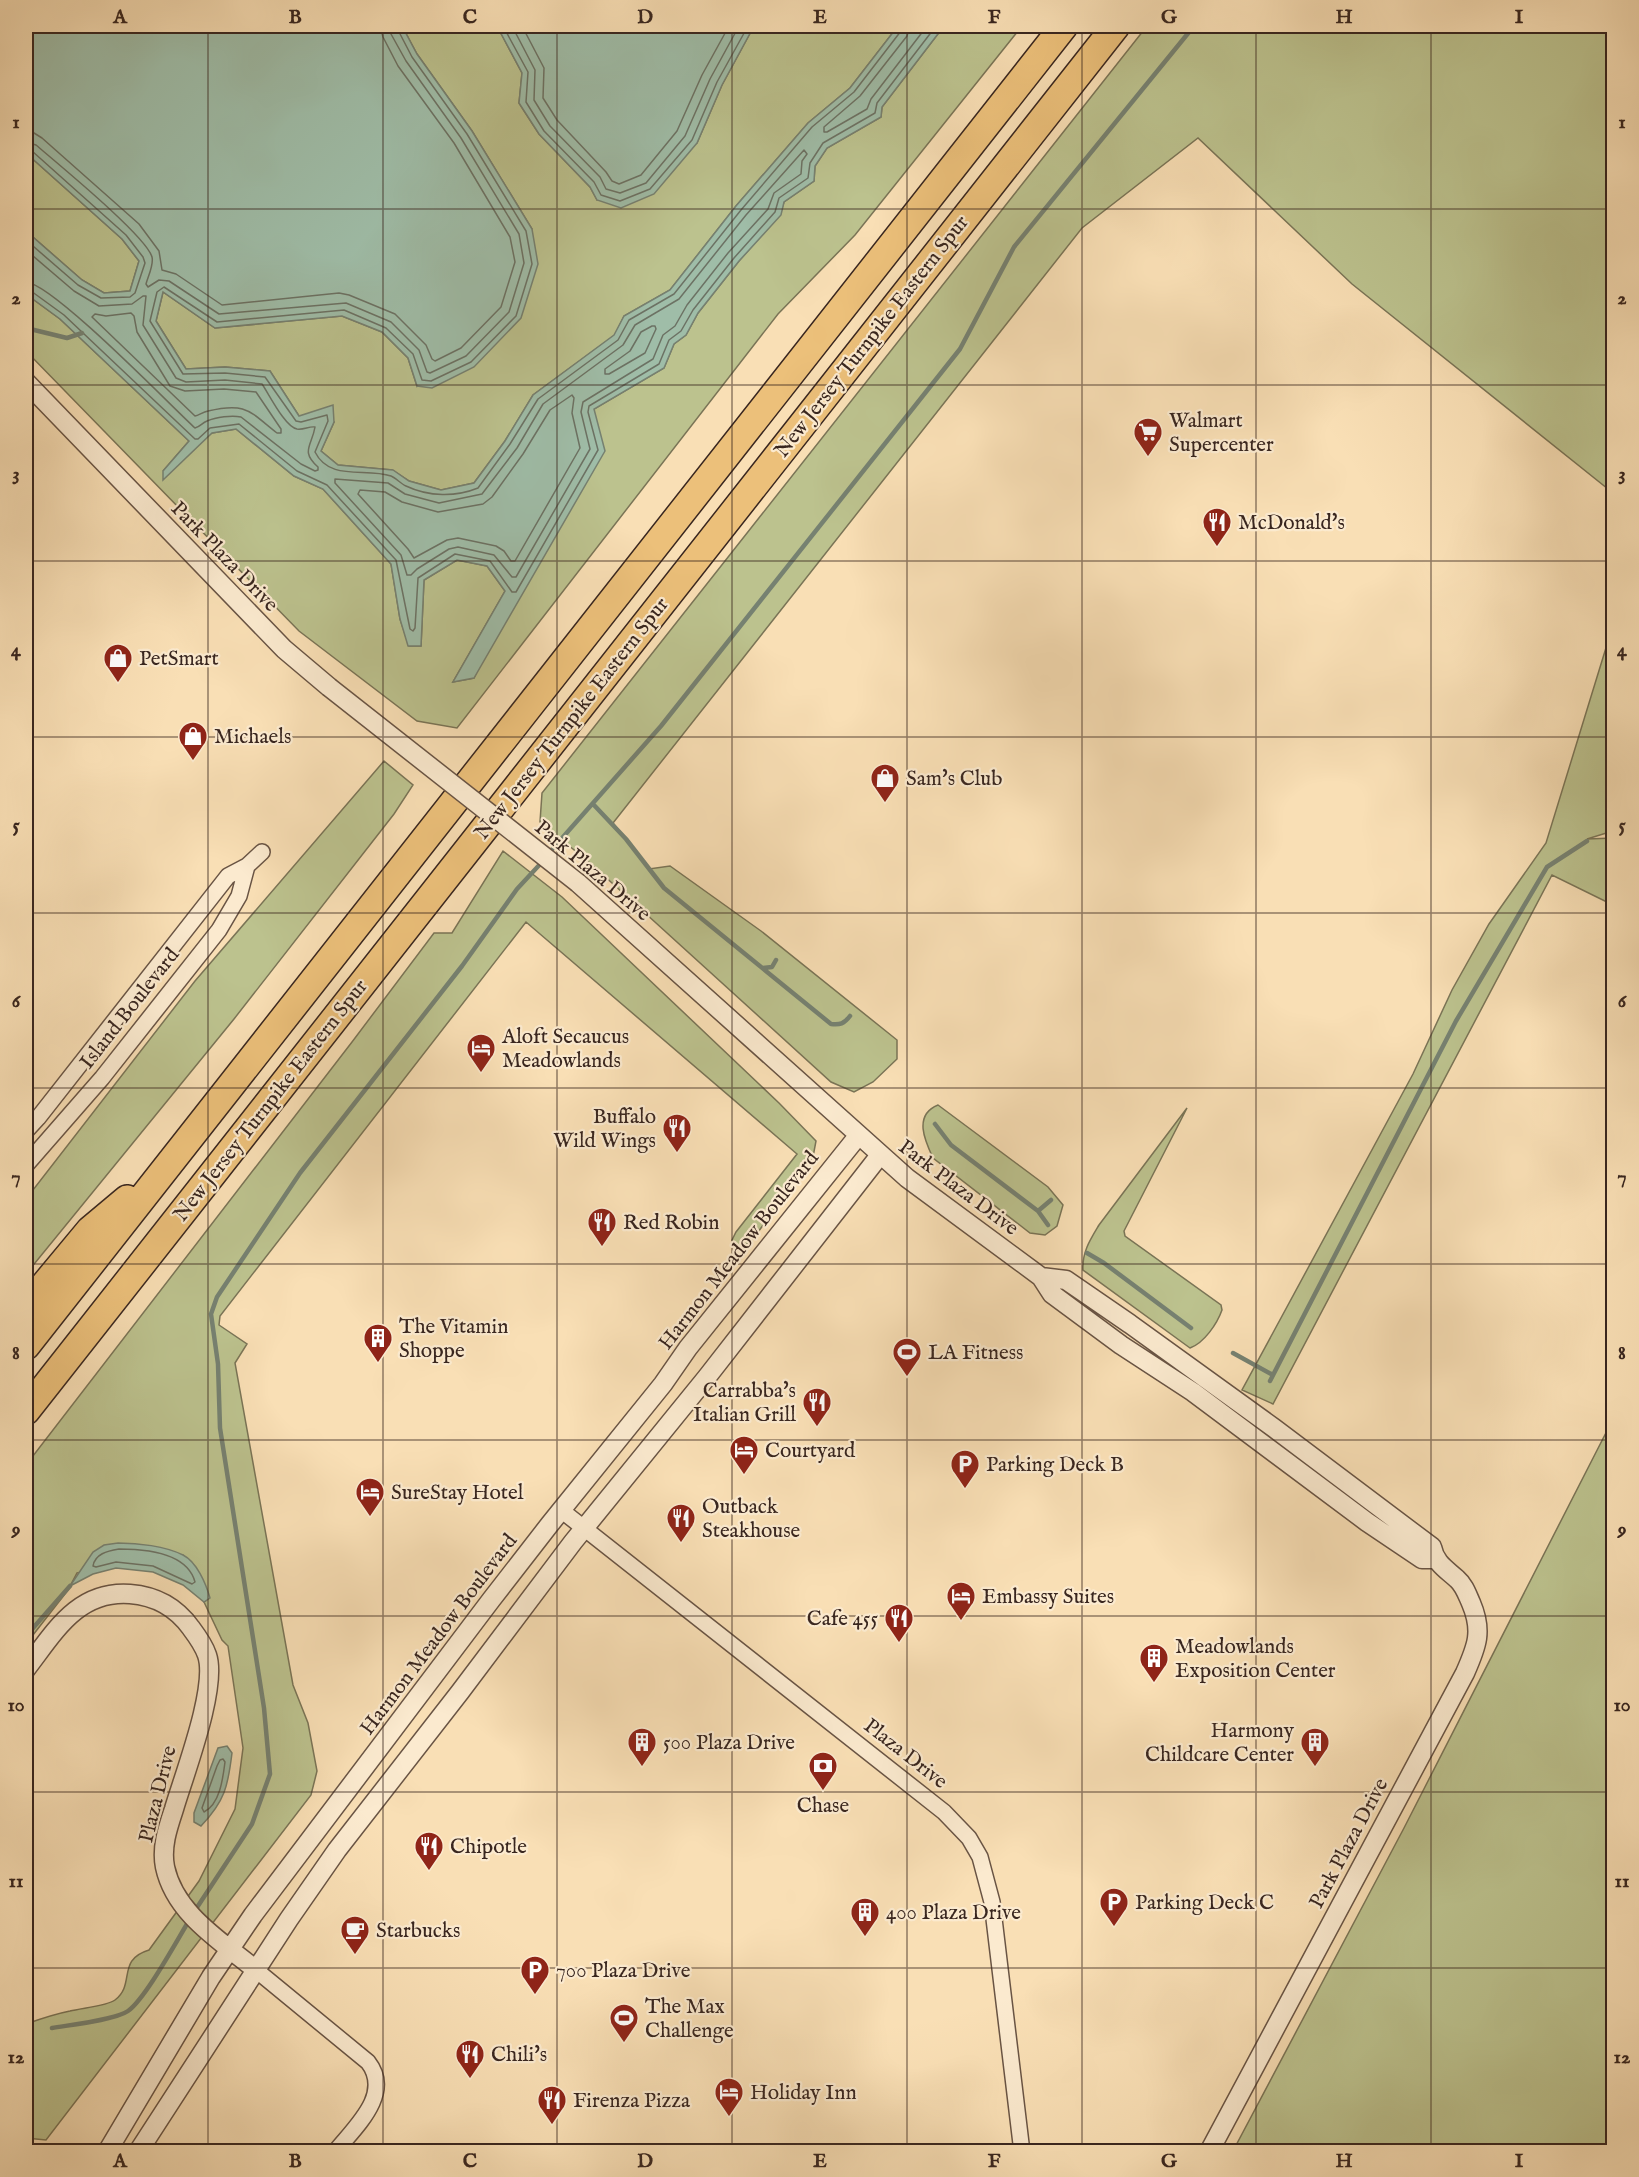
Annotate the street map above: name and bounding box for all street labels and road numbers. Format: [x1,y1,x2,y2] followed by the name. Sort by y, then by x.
[769,210,975,464] street label: New Jersey Turnpike Eastern Spur
[164,496,284,618] street label: Park Plaza Drive
[469,592,675,846] street label: New Jersey Turnpike Eastern Spur
[528,815,656,928] street label: Park Plaza Drive
[74,942,186,1075] street label: Island Boulevard
[168,974,374,1228] street label: New Jersey Turnpike Eastern Spur
[893,1134,1024,1242] street label: Park Plaza Drive
[653,1145,826,1356] street label: Harmon Meadow Boulevard
[355,1528,524,1741] street label: Harmon Meadow Boulevard
[858,1713,953,1796] street label: Plaza Drive
[133,1743,184,1846] street label: Plaza Drive
[1304,1774,1395,1914] street label: Park Plaza Drive

